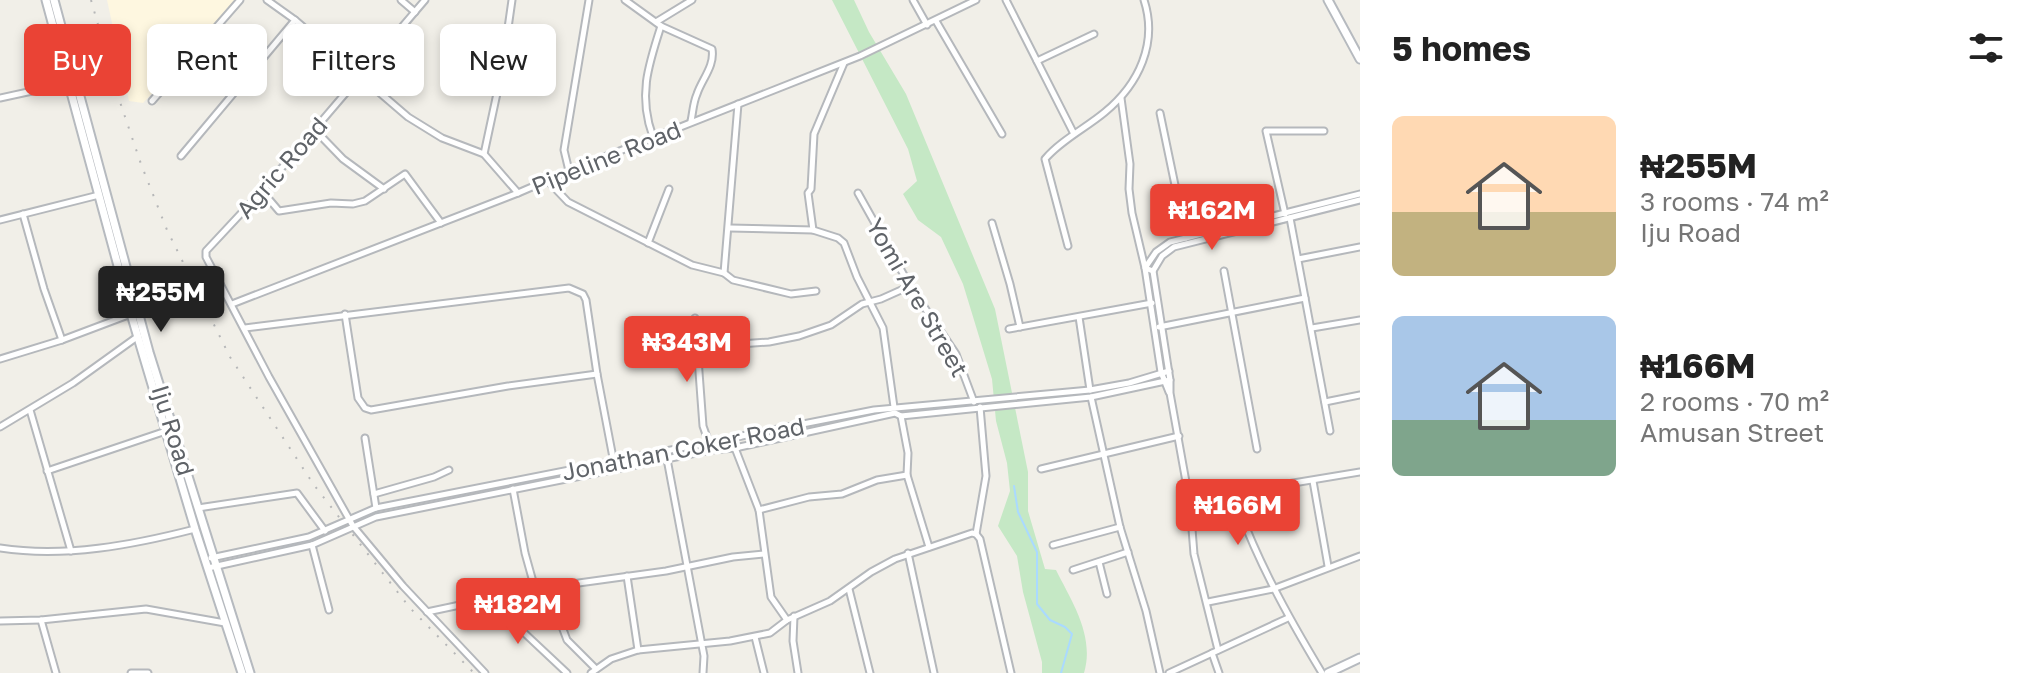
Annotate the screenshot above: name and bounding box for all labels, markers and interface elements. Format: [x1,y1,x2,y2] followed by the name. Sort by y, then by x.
[24,24,131,96] chip: Buy
[147,24,267,96] chip: Rent
[283,24,424,96] chip: Filters
[440,24,556,96] chip: New
[1964,26,2008,70] icon: filters
[1392,28,1531,68] text: 5 homes
[229,111,333,223] street label: Agric Road
[527,114,685,200] street label: Pipeline Road
[1640,145,1757,185] text: ₦255M
[1456,148,1552,244] icon: home
[1156,184,1268,252] pin: ₦162M
[1640,186,1829,217] text: 3 rooms · 74 m²
[1168,194,1256,225] text: ₦162M
[861,213,975,381] street label: Yomi Are Street
[1640,217,1741,248] text: Iju Road
[105,266,217,334] pin: ₦255M
[116,276,206,307] text: ₦255M
[631,316,743,384] pin: ₦343M
[642,326,732,357] text: ₦343M
[1640,345,1756,385] text: ₦166M
[1456,348,1552,444] icon: home
[146,381,202,479] street label: Iju Road
[1640,386,1829,417] text: 2 rooms · 70 m²
[559,410,807,486] street label: Jonathan Coker Road
[1640,417,1824,448] text: Amusan Street
[1182,479,1294,547] pin: ₦166M
[1194,489,1282,520] text: ₦166M
[462,578,574,646] pin: ₦182M
[474,588,562,619] text: ₦182M

